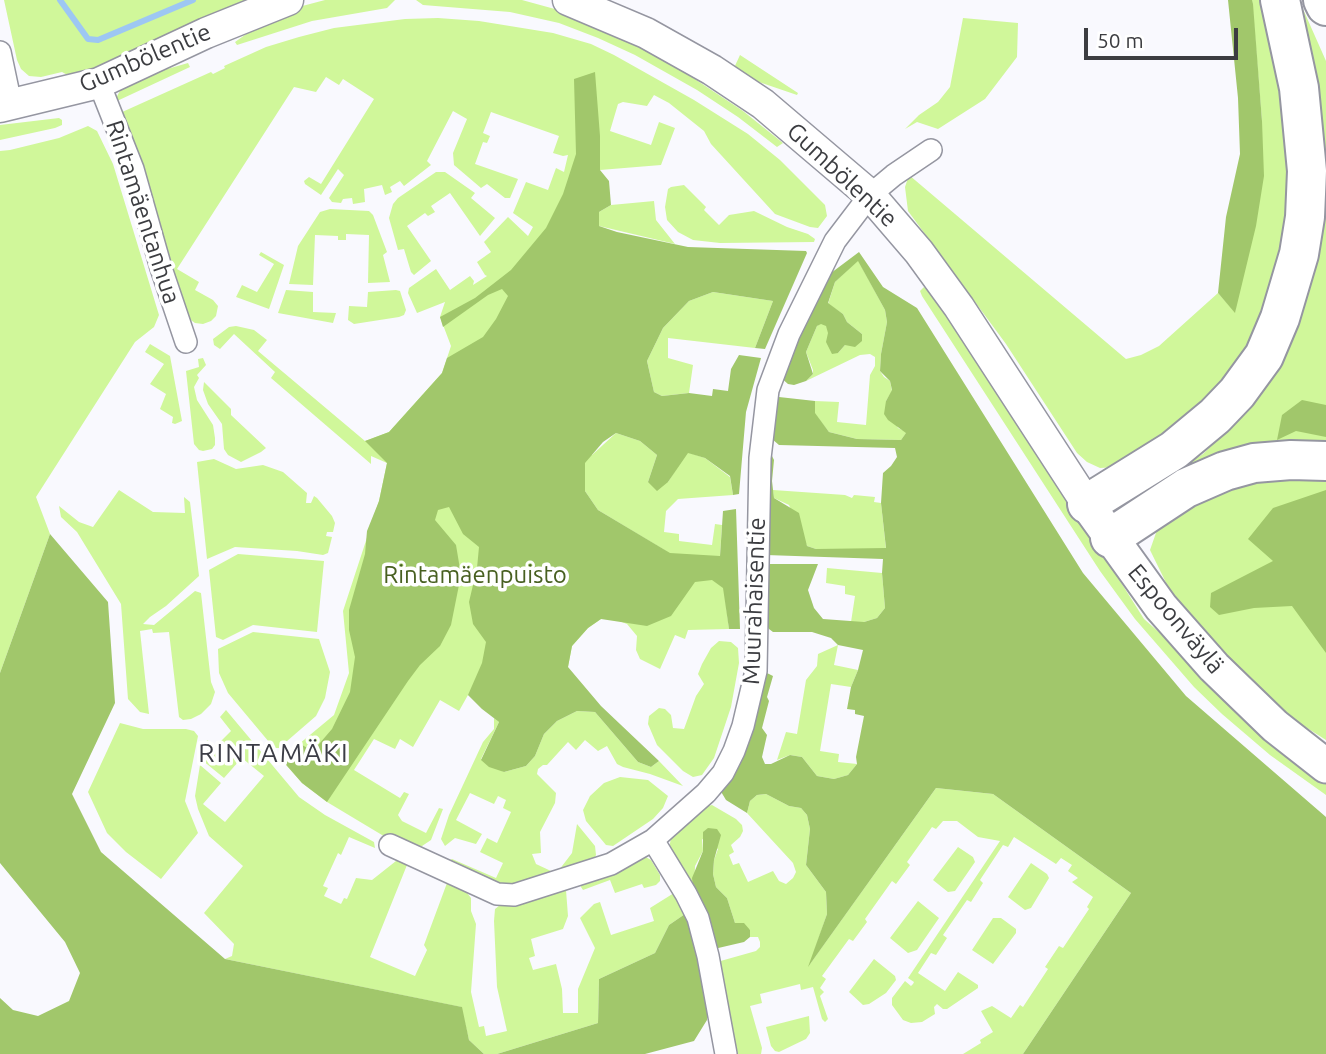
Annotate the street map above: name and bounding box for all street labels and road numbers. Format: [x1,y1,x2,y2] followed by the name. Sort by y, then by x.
[75,17,215,99] street label: Gumbölentie
[100,117,186,307] street label: Rintamäentanhua
[781,117,903,233] street label: Gumbölentie
[737,517,771,685] street label: Muurahaisentie
[1122,558,1230,680] street label: Espoonväylä

